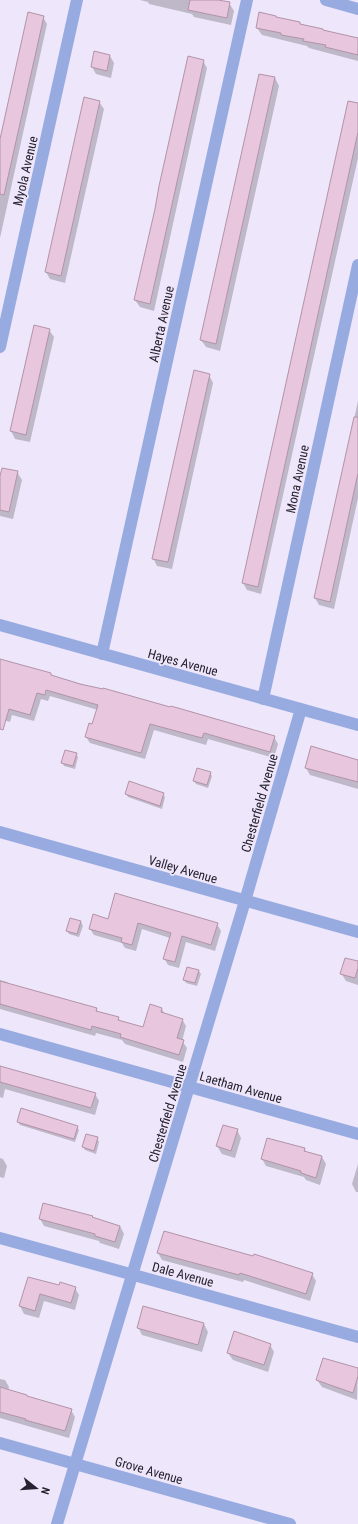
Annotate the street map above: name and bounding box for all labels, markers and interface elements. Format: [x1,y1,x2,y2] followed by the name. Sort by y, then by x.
[10,135,41,208] street label: Myola Avenue
[146,285,177,364] street label: Alberta Avenue
[283,444,312,515] street label: Mona Avenue
[146,646,220,679] street label: Hayes Avenue
[238,752,281,854] street label: Chesterfield Avenue
[147,852,219,886] street label: Valley Avenue
[145,1062,190,1164] street label: Chesterfield Avenue
[198,1069,284,1106] street label: Laetham Avenue
[150,1259,215,1290] street label: Dale Avenue
[113,1454,185,1487] street label: Grove Avenue
[16,1468,56,1508] north arrow
[38,1486,52,1496] text: N

